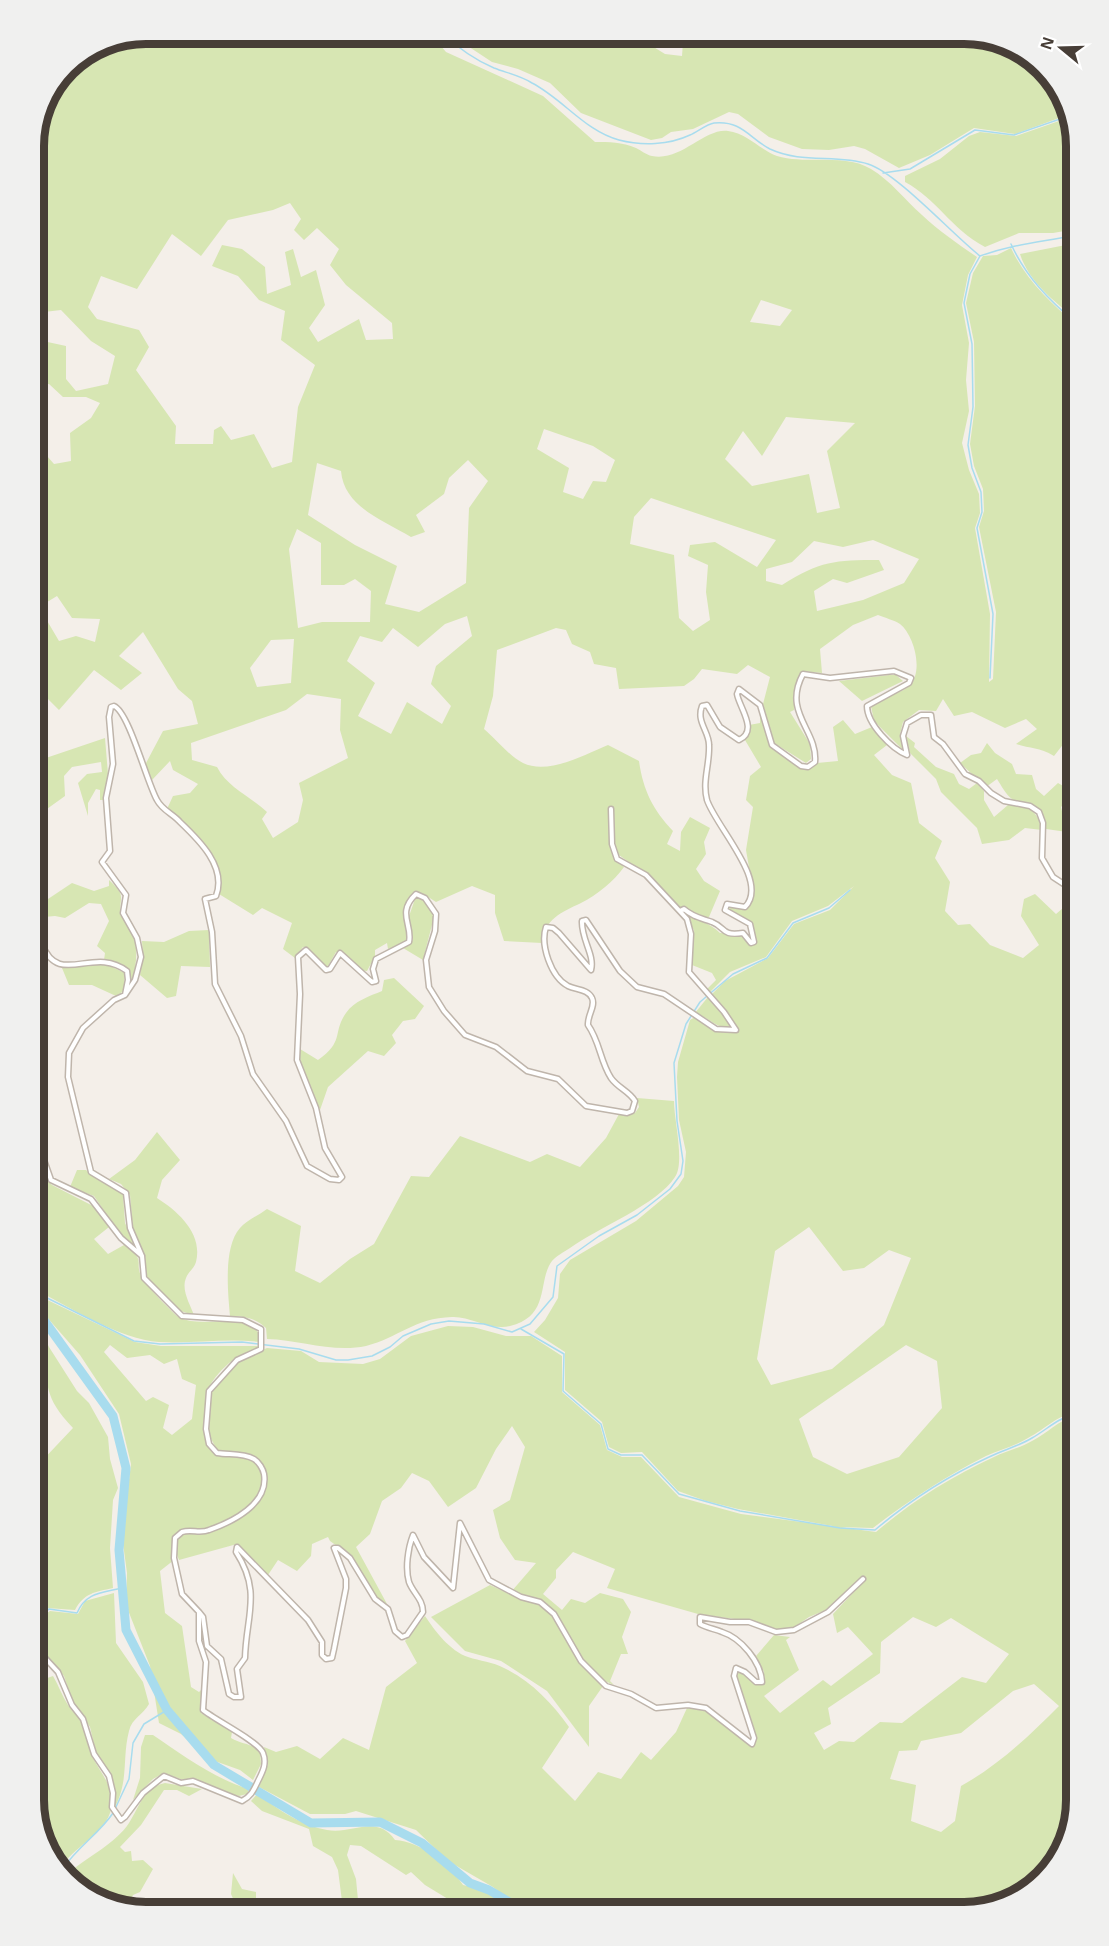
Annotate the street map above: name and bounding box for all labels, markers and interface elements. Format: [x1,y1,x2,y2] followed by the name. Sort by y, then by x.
[1031,18,1091,78] north arrow
[1037,35,1057,52] text: N

